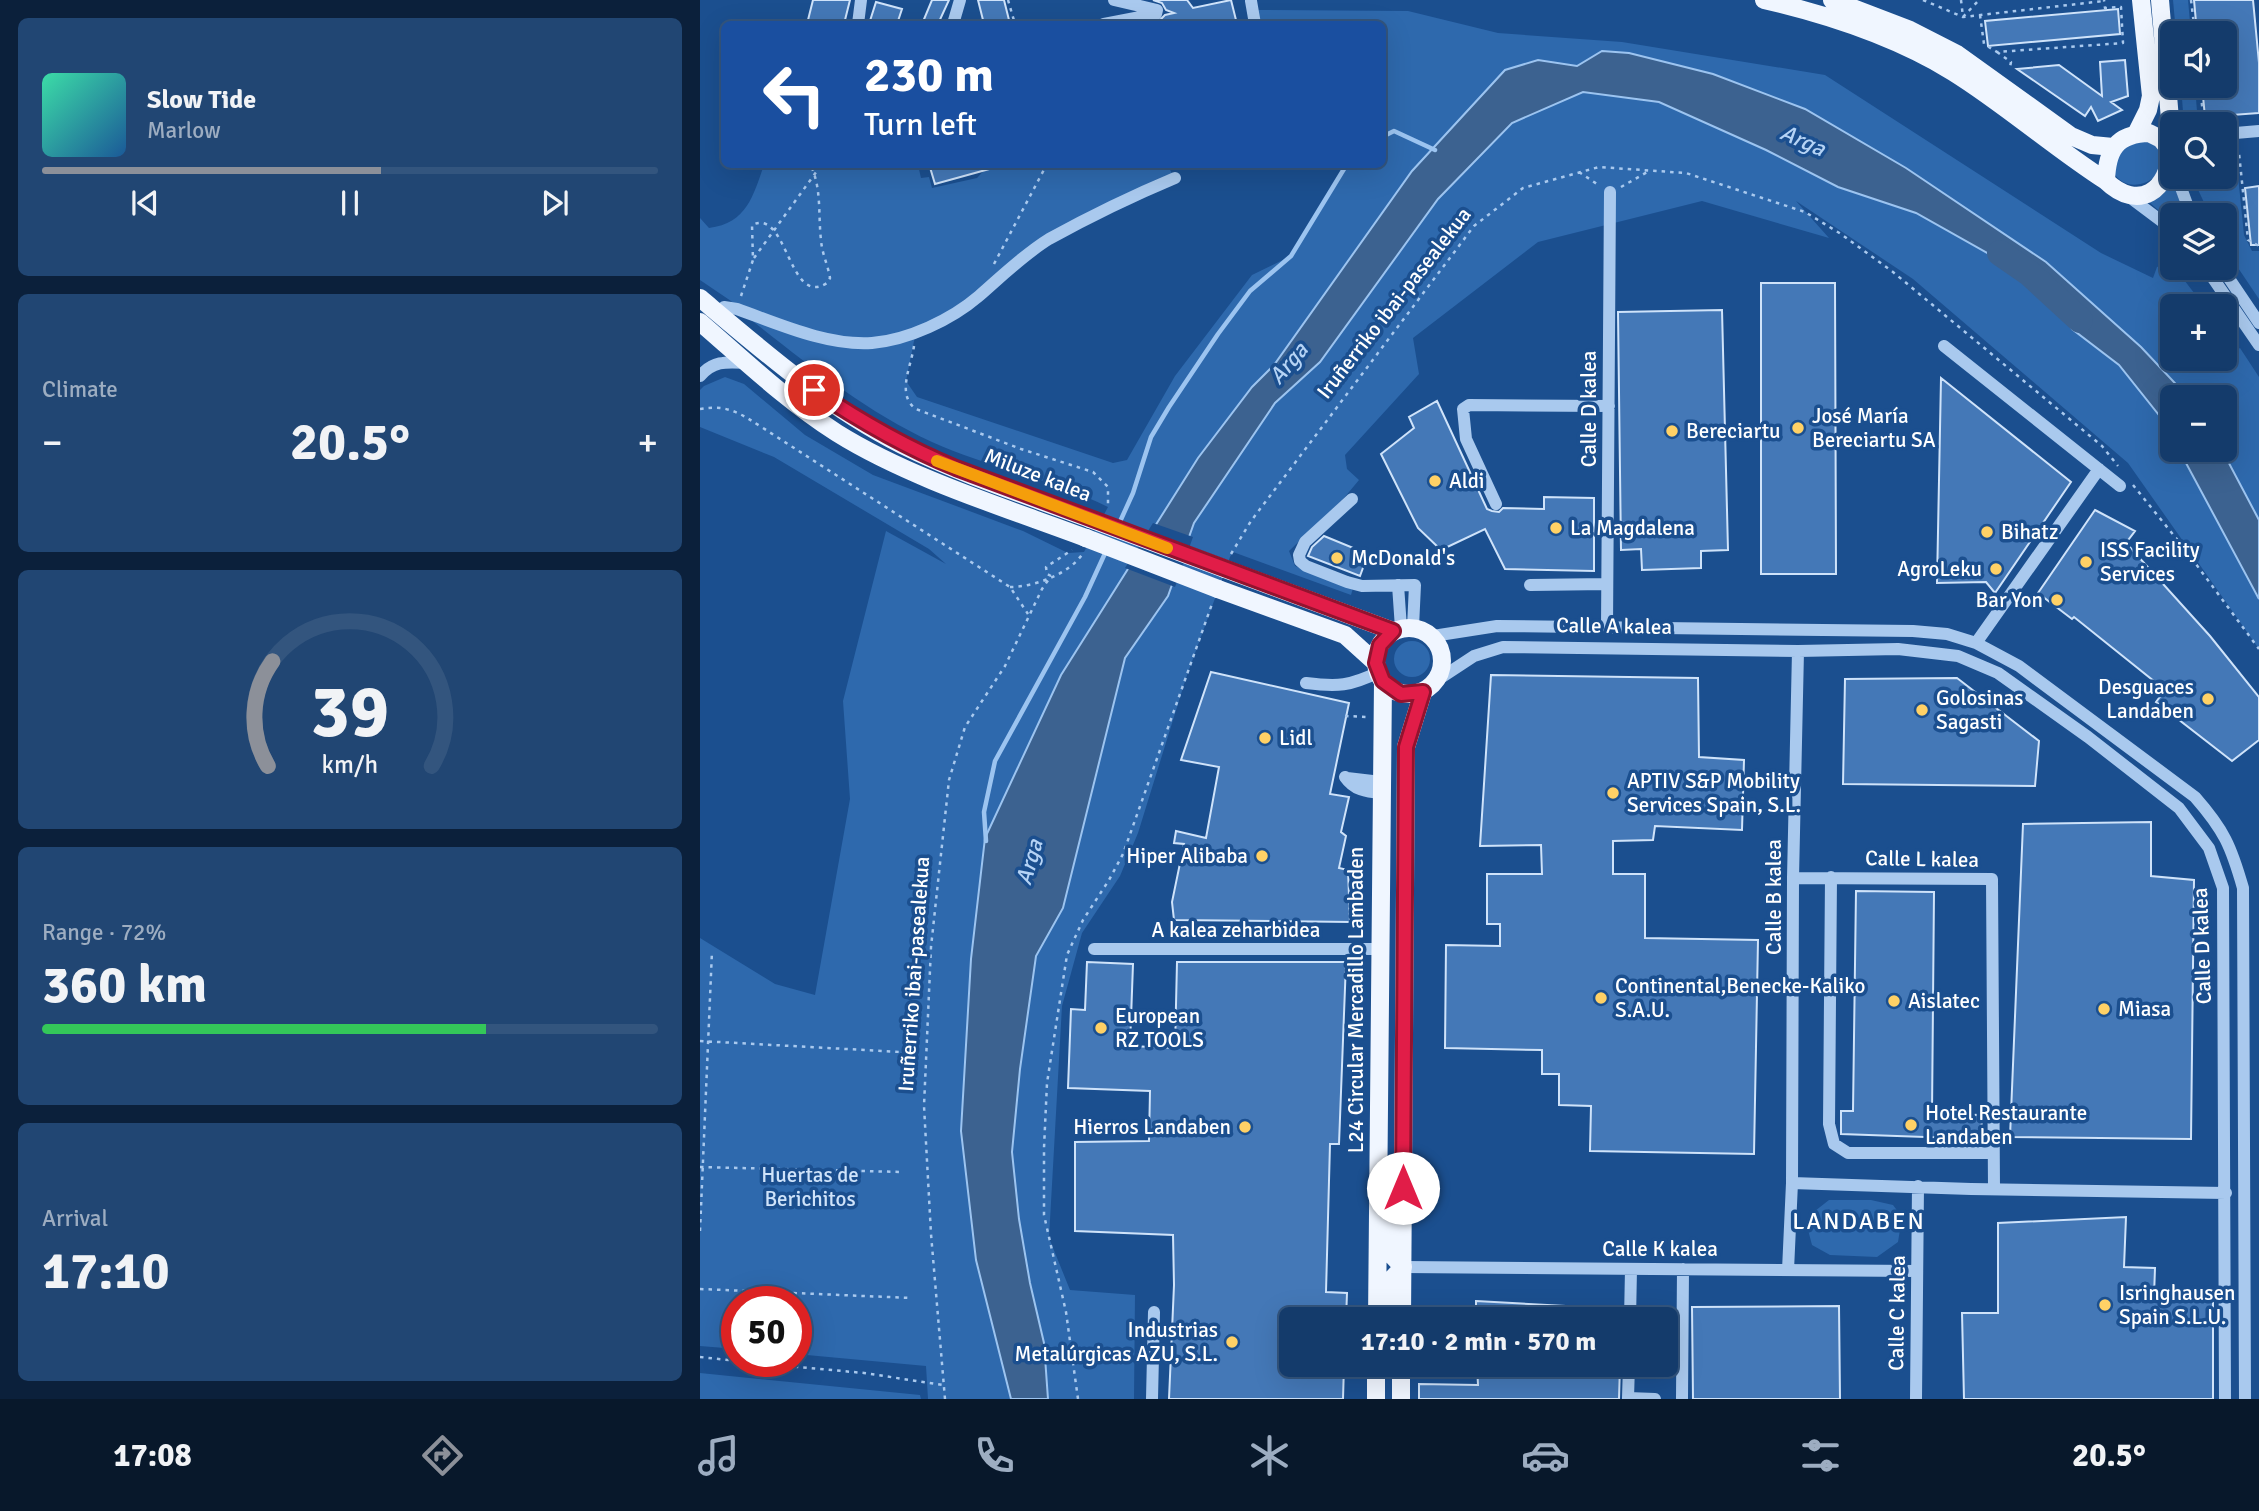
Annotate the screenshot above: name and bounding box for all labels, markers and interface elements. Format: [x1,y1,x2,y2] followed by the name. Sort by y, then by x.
[2160,21,2237,462] map controls
[2160,21,2237,98] button: sound
[864,45,994,105] text: 230 m
[749,49,840,140] icon: left
[147,84,256,116] text: Slow Tide
[864,105,977,144] text: Turn left
[2160,112,2237,189] button: search
[147,116,221,145] text: Marlow
[1776,118,1831,164] water label: Arga
[126,184,164,222] icon: previous
[331,184,369,222] icon: pause
[536,184,574,222] icon: next
[1311,202,1477,404] street label: Iruñerriko ibai-pasealekua
[2160,203,2237,280] button: layers
[2160,294,2237,371] button: +
[1262,335,1315,390] water label: Arga
[1576,351,1602,467] street label: Calle D kalea
[784,360,844,420] pin
[795,371,833,409] icon: arrive
[42,375,118,404] text: Climate
[2160,385,2237,462] button: −
[1812,403,1936,453] place label: José María Bereciartu SA
[290,410,410,474] text: 20.5°
[1686,418,1781,444] place label: Bereciartu
[42,419,63,466] text: −
[637,419,658,466] text: +
[1790,420,1806,436] marker: José María Bereciartu SA
[1664,423,1680,439] marker: Bereciartu
[981,443,1095,507] street label: Miluze kalea
[1449,468,1484,494] place label: Aldi
[1427,473,1443,489] marker: Aldi
[1570,515,1695,541] place label: La Magdalena
[2001,519,2058,545] place label: Bihatz
[1548,520,1564,536] marker: La Magdalena
[1979,524,1995,540] marker: Bihatz
[2100,537,2200,587] place label: ISS Facility Services
[1351,545,1455,571] place label: McDonald's
[1329,550,1345,566] marker: McDonald's
[2078,554,2094,570] marker: ISS Facility Services
[1897,556,1982,582] place label: AgroLeku
[1988,561,2004,577] marker: AgroLeku
[1976,587,2043,613] place label: Bar Yon
[2049,592,2065,608] marker: Bar Yon
[1556,612,1672,640] street label: Calle A kalea
[311,668,389,757] text: 39
[2098,674,2194,724] place label: Desguaces Landaben
[1936,685,2024,735] place label: Golosinas Sagasti
[2200,691,2216,707] marker: Desguaces Landaben
[1914,702,1930,718] marker: Golosinas Sagasti
[1279,725,1313,751] place label: Lidl
[1257,730,1273,746] marker: Lidl
[322,748,378,779] text: km/h
[1627,768,1801,818] place label: APTIV S&P Mobility Services Spain, S.L.
[1605,785,1621,801] marker: APTIV S&P Mobility Services Spain, S.L.
[1009,835,1050,888] water label: Arga
[1761,839,1787,955] street label: Calle B kalea
[1126,843,1248,869] place label: Hiper Alibaba
[1865,845,1979,873] street label: Calle L kalea
[1343,847,1369,1153] street label: L24 Circular Mercadillo Lambaden
[1254,848,1270,864] marker: Hiper Alibaba
[893,855,935,1093] street label: Iruñerriko ibai-pasealekua
[2187,887,2217,1005] street label: Calle D kalea
[1152,917,1320,943] street label: A kalea zeharbidea
[42,918,166,947] text: Range · 72%
[42,953,207,1017] text: 360 km
[1615,973,1865,1023] place label: Continental,Benecke-Kaliko S.A.U.
[1908,988,1980,1014] place label: Aislatec
[1593,990,1609,1006] marker: Continental,Benecke-Kaliko S.A.U.
[1886,993,1902,1009] marker: Aislatec
[2118,996,2171,1022] place label: Miasa
[2096,1001,2112,1017] marker: Miasa
[1115,1003,1204,1053] place label: European RZ TOOLS
[1093,1020,1109,1036] marker: European RZ TOOLS
[1925,1100,2087,1150] place label: Hotel Restaurante Landaben
[1073,1114,1231,1140] place label: Hierros Landaben
[1903,1117,1919,1133] marker: Hotel Restaurante Landaben
[1237,1119,1253,1135] marker: Hierros Landaben
[1366,1151,1440,1225] position arrow
[761,1162,859,1212] park label: Huertas de Berichitos
[42,1204,108,1233] text: Arrival
[1792,1206,1926,1236] district label: LANDABEN
[1602,1236,1718,1262] street label: Calle K kalea
[42,1239,170,1303] text: 17:10
[1883,1255,1911,1371] street label: Calle C kalea
[2119,1280,2235,1330] place label: Isringhausen Spain S.L.U.
[721,1286,812,1377] speed limit sign: 50
[2097,1297,2113,1313] marker: Isringhausen Spain S.L.U.
[1015,1317,1218,1367] place label: Industrias Metalúrgicas AZU, S.L.
[1361,1326,1596,1358] text: 17:10 · 2 min · 570 m
[1224,1334,1240,1350] marker: Industrias Metalúrgicas AZU, S.L.
[418,1431,467,1480] icon: directions
[694,1431,743,1480] icon: music
[970,1431,1019,1480] icon: phone
[1245,1431,1294,1480] icon: climate
[1521,1431,1570,1480] icon: car
[1796,1431,1845,1480] icon: filters
[113,1436,192,1475] text: 17:08
[2072,1436,2146,1475] text: 20.5°

